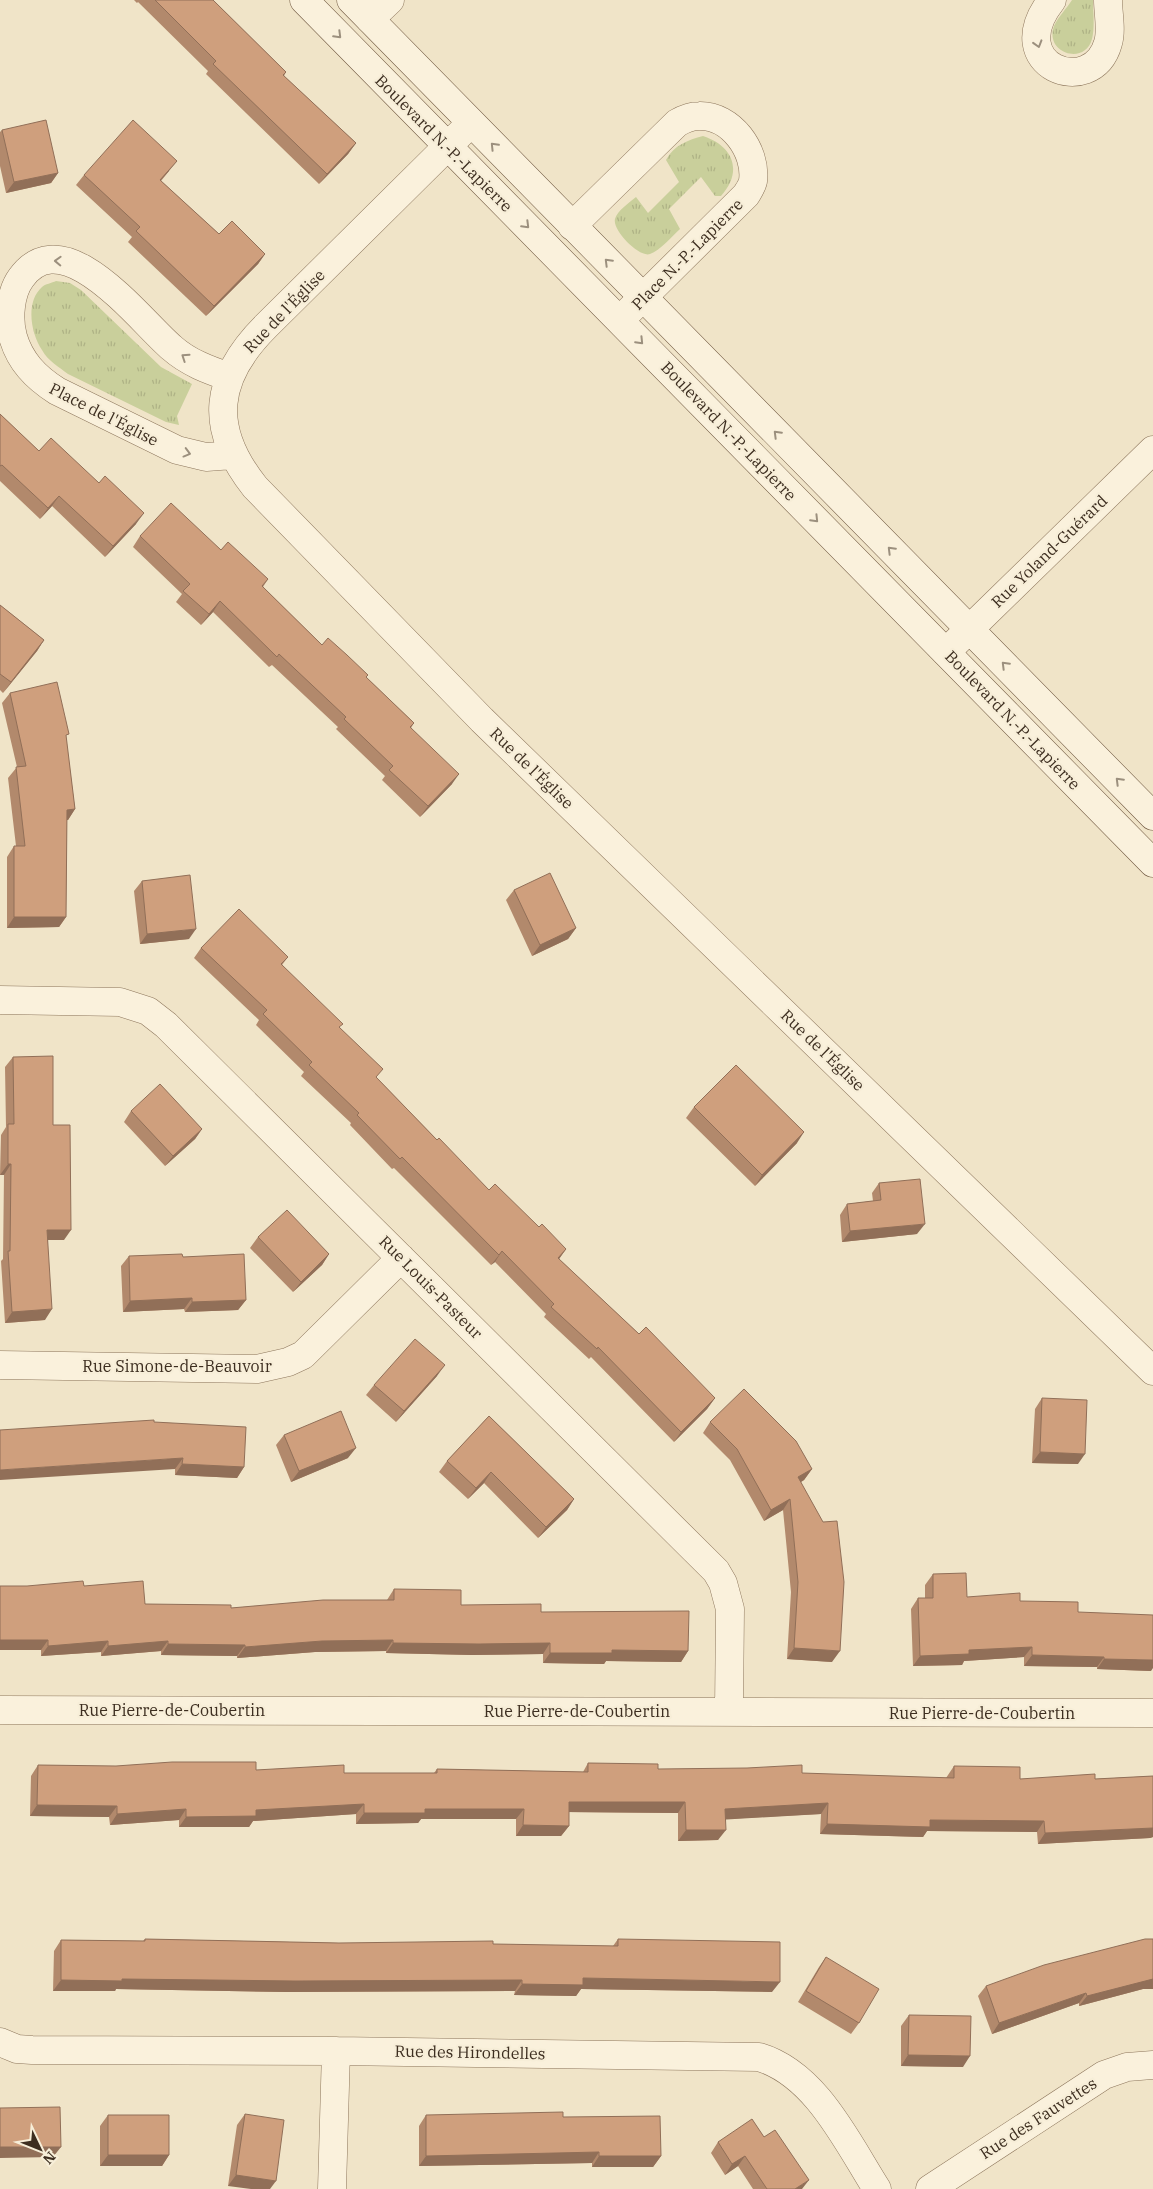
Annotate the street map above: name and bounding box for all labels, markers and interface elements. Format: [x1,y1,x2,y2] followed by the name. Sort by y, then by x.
[332,29,341,38] one-way arrow
[1033,39,1043,48] one-way arrow
[371,70,517,216] street label: Boulevard N.-P.-Lapierre
[491,143,500,152] one-way arrow
[627,194,747,314] street label: Place N.-P.-Lapierre
[520,220,529,229] one-way arrow
[54,256,62,266] one-way arrow
[605,259,614,268] one-way arrow
[238,264,329,357] street label: Rue de l'Église
[634,335,643,344] one-way arrow
[181,354,190,363] one-way arrow
[657,357,801,505] street label: Boulevard N.-P.-Lapierre
[46,377,162,450] street label: Place de l'Église
[774,431,783,440] one-way arrow
[182,447,191,457] one-way arrow
[987,490,1111,612] street label: Rue Yoland-Guérard
[809,513,818,522] one-way arrow
[888,546,897,555] one-way arrow
[941,646,1085,794] street label: Boulevard N.-P.-Lapierre
[1002,662,1011,671] one-way arrow
[486,722,579,813] street label: Rue de l'Église
[1116,778,1125,787] one-way arrow
[777,1004,870,1095] street label: Rue de l'Église
[375,1231,487,1343] street label: Rue Louis-Pasteur
[82,1356,272,1376] street label: Rue Simone-de-Beauvoir
[79,1700,265,1720] street label: Rue Pierre-de-Coubertin
[484,1701,670,1721] street label: Rue Pierre-de-Coubertin
[889,1703,1075,1723] street label: Rue Pierre-de-Coubertin
[394,2041,546,2063] street label: Rue des Hirondelles
[976,2073,1100,2163] street label: Rue des Fauvettes
[15,2124,65,2174] north arrow
[39,2148,60,2168] text: N

